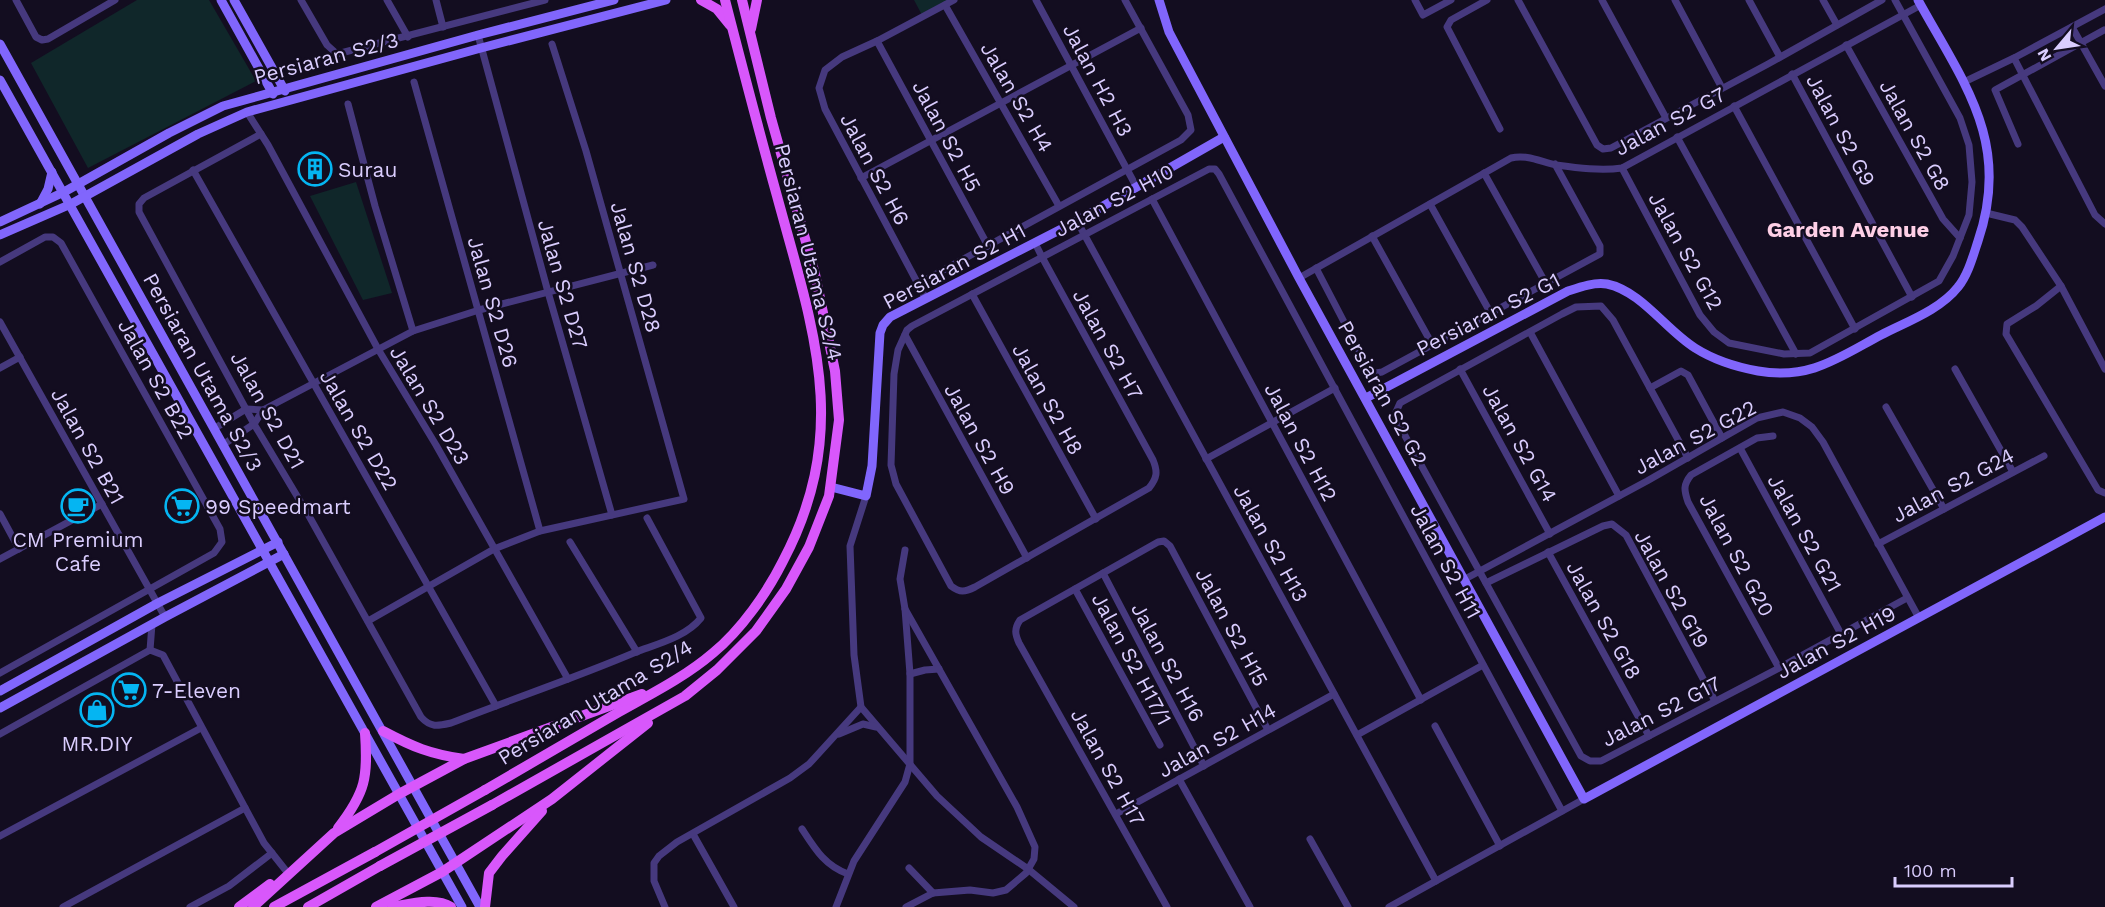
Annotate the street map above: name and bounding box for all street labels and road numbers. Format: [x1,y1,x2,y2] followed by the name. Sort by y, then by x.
[1058,19,1138,141] street label: Jalan H2 H3
[251,27,401,89] street label: Persiaran S2/3
[975,37,1059,157] street label: Jalan S2 H4
[1801,70,1881,190] street label: Jalan S2 G9
[1874,75,1956,195] street label: Jalan S2 G8
[907,76,987,196] street label: Jalan S2 H5
[1610,81,1730,161] street label: Jalan S2 G7
[835,109,915,229] street label: Jalan S2 H6
[770,141,848,363] street label: Persiaran Utama S2/4
[1050,158,1178,242] street label: Jalan S2 H10
[1643,188,1729,314] street label: Jalan S2 G12
[605,199,667,335] street label: Jalan S2 D28
[533,216,593,352] street label: Jalan S2 D27
[878,218,1030,314] street label: Persiaran S2 H1
[462,234,524,370] street label: Jalan S2 D26
[1412,267,1564,361] street label: Persiaran S2 G1
[138,268,268,476] street label: Persiaran Utama S2/3
[1068,285,1149,404] street label: Jalan S2 H7
[113,315,199,443] street label: Jalan S2 B22
[1333,316,1433,470] street label: Persiaran S2 G2
[1007,339,1089,459] street label: Jalan S2 H8
[385,341,475,469] street label: Jalan S2 D23
[225,347,311,473] street label: Jalan S2 D21
[315,366,403,494] street label: Jalan S2 D22
[1259,378,1343,506] street label: Jalan S2 H12
[939,379,1021,499] street label: Jalan S2 H9
[1477,380,1563,506] street label: Jalan S2 G14
[46,384,130,508] street label: Jalan S2 B21
[1630,394,1760,480] street label: Jalan S2 G22
[1888,442,2018,528] street label: Jalan S2 G24
[1762,470,1848,596] street label: Jalan S2 G21
[1228,480,1314,606] street label: Jalan S2 H13
[1694,489,1780,621] street label: Jalan S2 G20
[1405,499,1487,623] street label: Jalan S2 H11
[1629,526,1715,652] street label: Jalan S2 G19
[1561,557,1647,683] street label: Jalan S2 G18
[1190,563,1274,691] street label: Jalan S2 H15
[1087,589,1177,729] street label: Jalan S2 H17/1
[1126,598,1210,726] street label: Jalan S2 H16
[1772,600,1900,684] street label: Jalan S2 H19
[493,634,697,770] street label: Persiaran Utama S2/4
[1597,670,1725,752] street label: Jalan S2 G17
[1154,697,1280,783] street label: Jalan S2 H14
[1066,704,1151,830] street label: Jalan S2 H17

